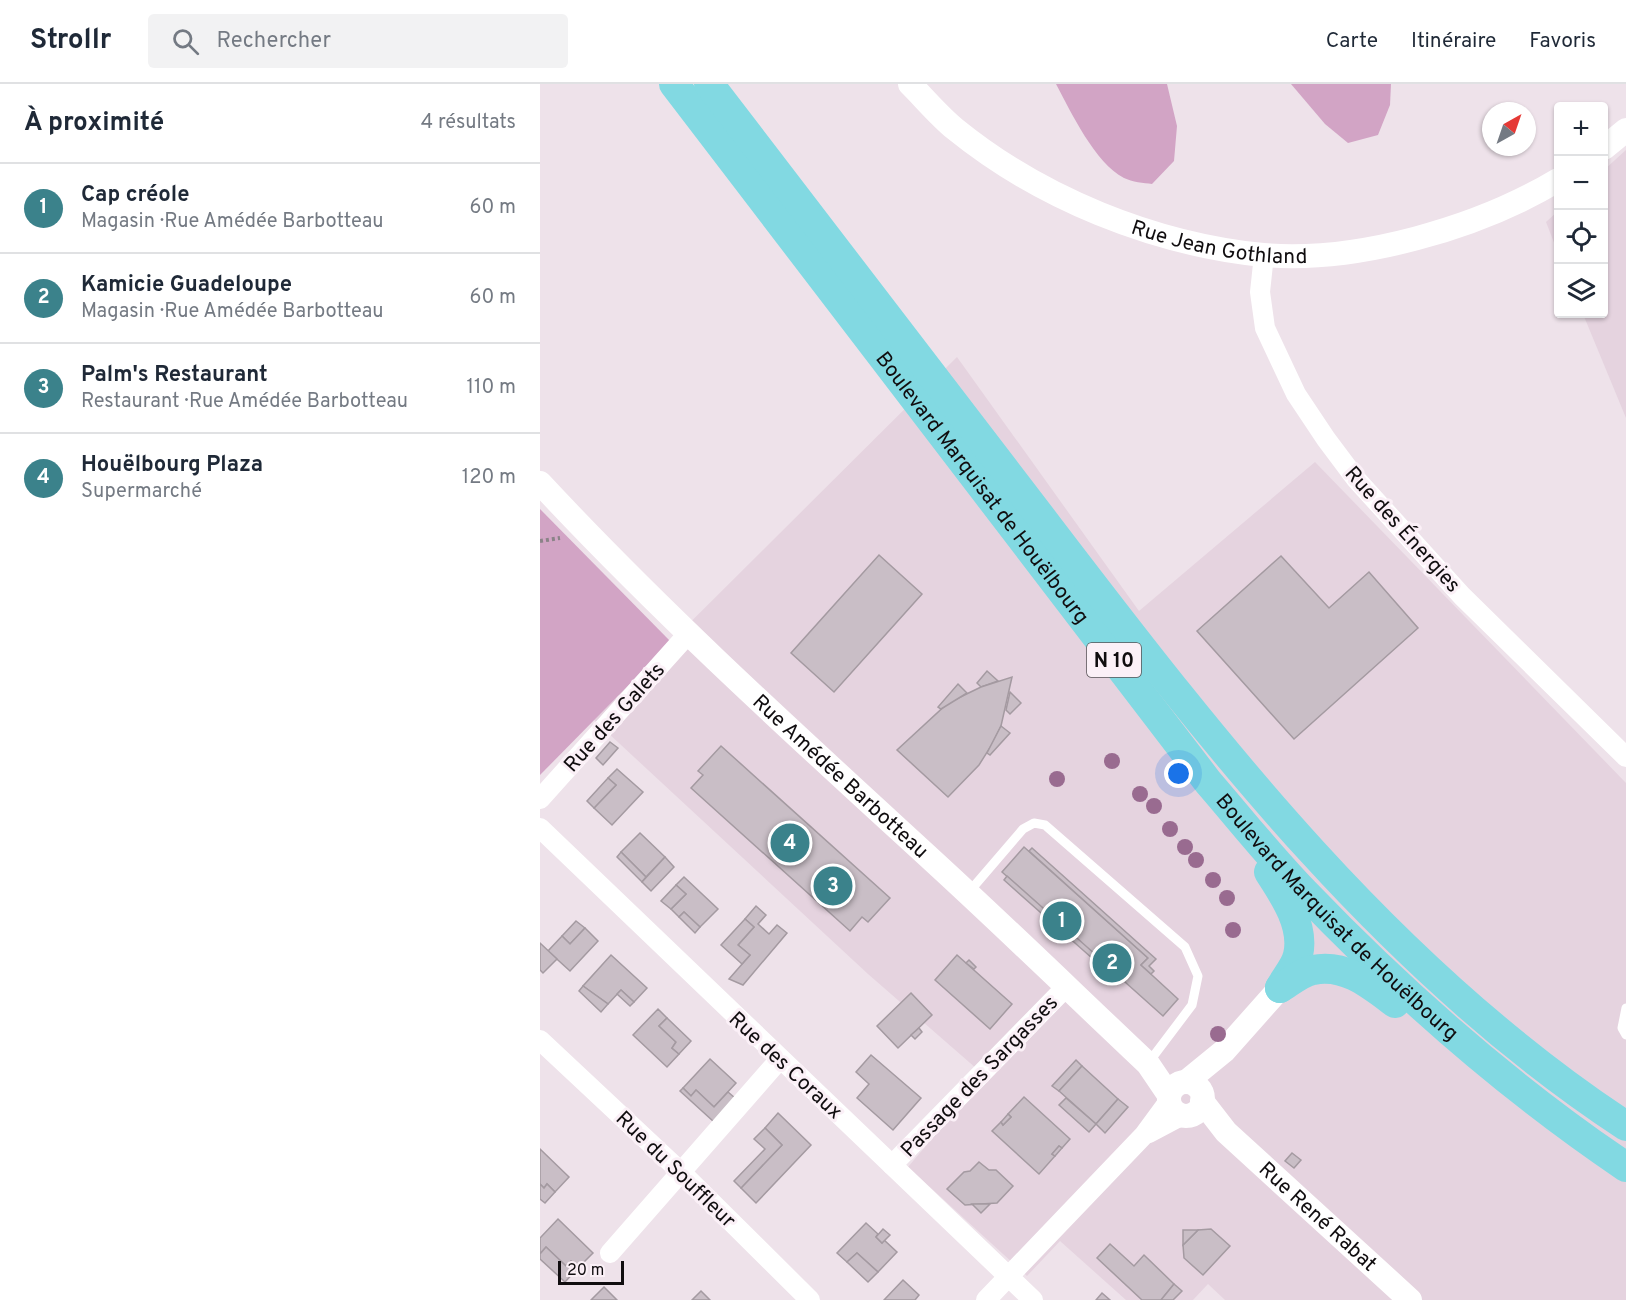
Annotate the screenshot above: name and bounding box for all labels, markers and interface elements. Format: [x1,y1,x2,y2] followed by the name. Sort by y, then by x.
[148,14,568,68] search box
[30,23,112,59] text: Strollr
[169,25,202,58] icon: search
[217,28,331,55] text: Rechercher
[1326,28,1378,55] text: Carte
[1411,28,1496,55] text: Itinéraire
[1529,28,1596,55] text: Favoris
[1482,102,1536,156] north arrow
[1554,102,1608,318] map controls
[1554,102,1608,156] button: +
[24,107,164,140] text: À proximité
[421,110,516,136] text: 4 résultats
[1554,156,1608,210] button: −
[81,182,189,209] text: Cap créole
[40,195,48,221] text: 1
[470,195,516,221] text: 60 m
[81,209,384,235] text: Magasin · Rue Amédée Barbotteau
[1554,210,1608,264] button: locate
[1128,215,1308,271] street label: Rue Jean Gothland
[1554,264,1608,318] button: layers
[81,272,292,299] text: Kamicie Guadeloupe
[37,285,50,311] text: 2
[470,285,516,311] text: 60 m
[81,299,384,325] text: Magasin · Rue Amédée Barbotteau
[869,347,1094,630] street label: Boulevard Marquisat de Houëlbourg
[81,362,268,389] text: Palm's Restaurant
[38,375,50,401] text: 3
[467,375,516,401] text: 110 m
[81,389,408,415] text: Restaurant · Rue Amédée Barbotteau
[81,452,263,479] text: Houëlbourg Plaza
[1338,460,1467,599] street label: Rue des Énergies
[37,465,50,491] text: 4
[462,465,516,491] text: 120 m
[81,479,202,505] text: Supermarché
[1087,643,1141,677] road number: N 10
[559,657,672,779] street label: Rue des Galets
[746,689,934,865] street label: Rue Amédée Barbotteau
[1164,759,1193,788] your location
[1209,789,1463,1047] street label: Boulevard Marquisat de Houëlbourg
[770,820,810,866] pin: 4
[814,864,852,908] pin: 3
[1042,898,1082,944] pin: 1
[1092,940,1132,986] pin: 2
[896,990,1065,1164] street label: Passage des Sargasses
[722,1006,848,1126] street label: Rue des Coraux
[609,1106,741,1234] street label: Rue du Souffleur
[1252,1157,1382,1278] street label: Rue René Rabat
[558,1258,624,1286] scale bar
[567,1261,604,1281] text: 20 m

